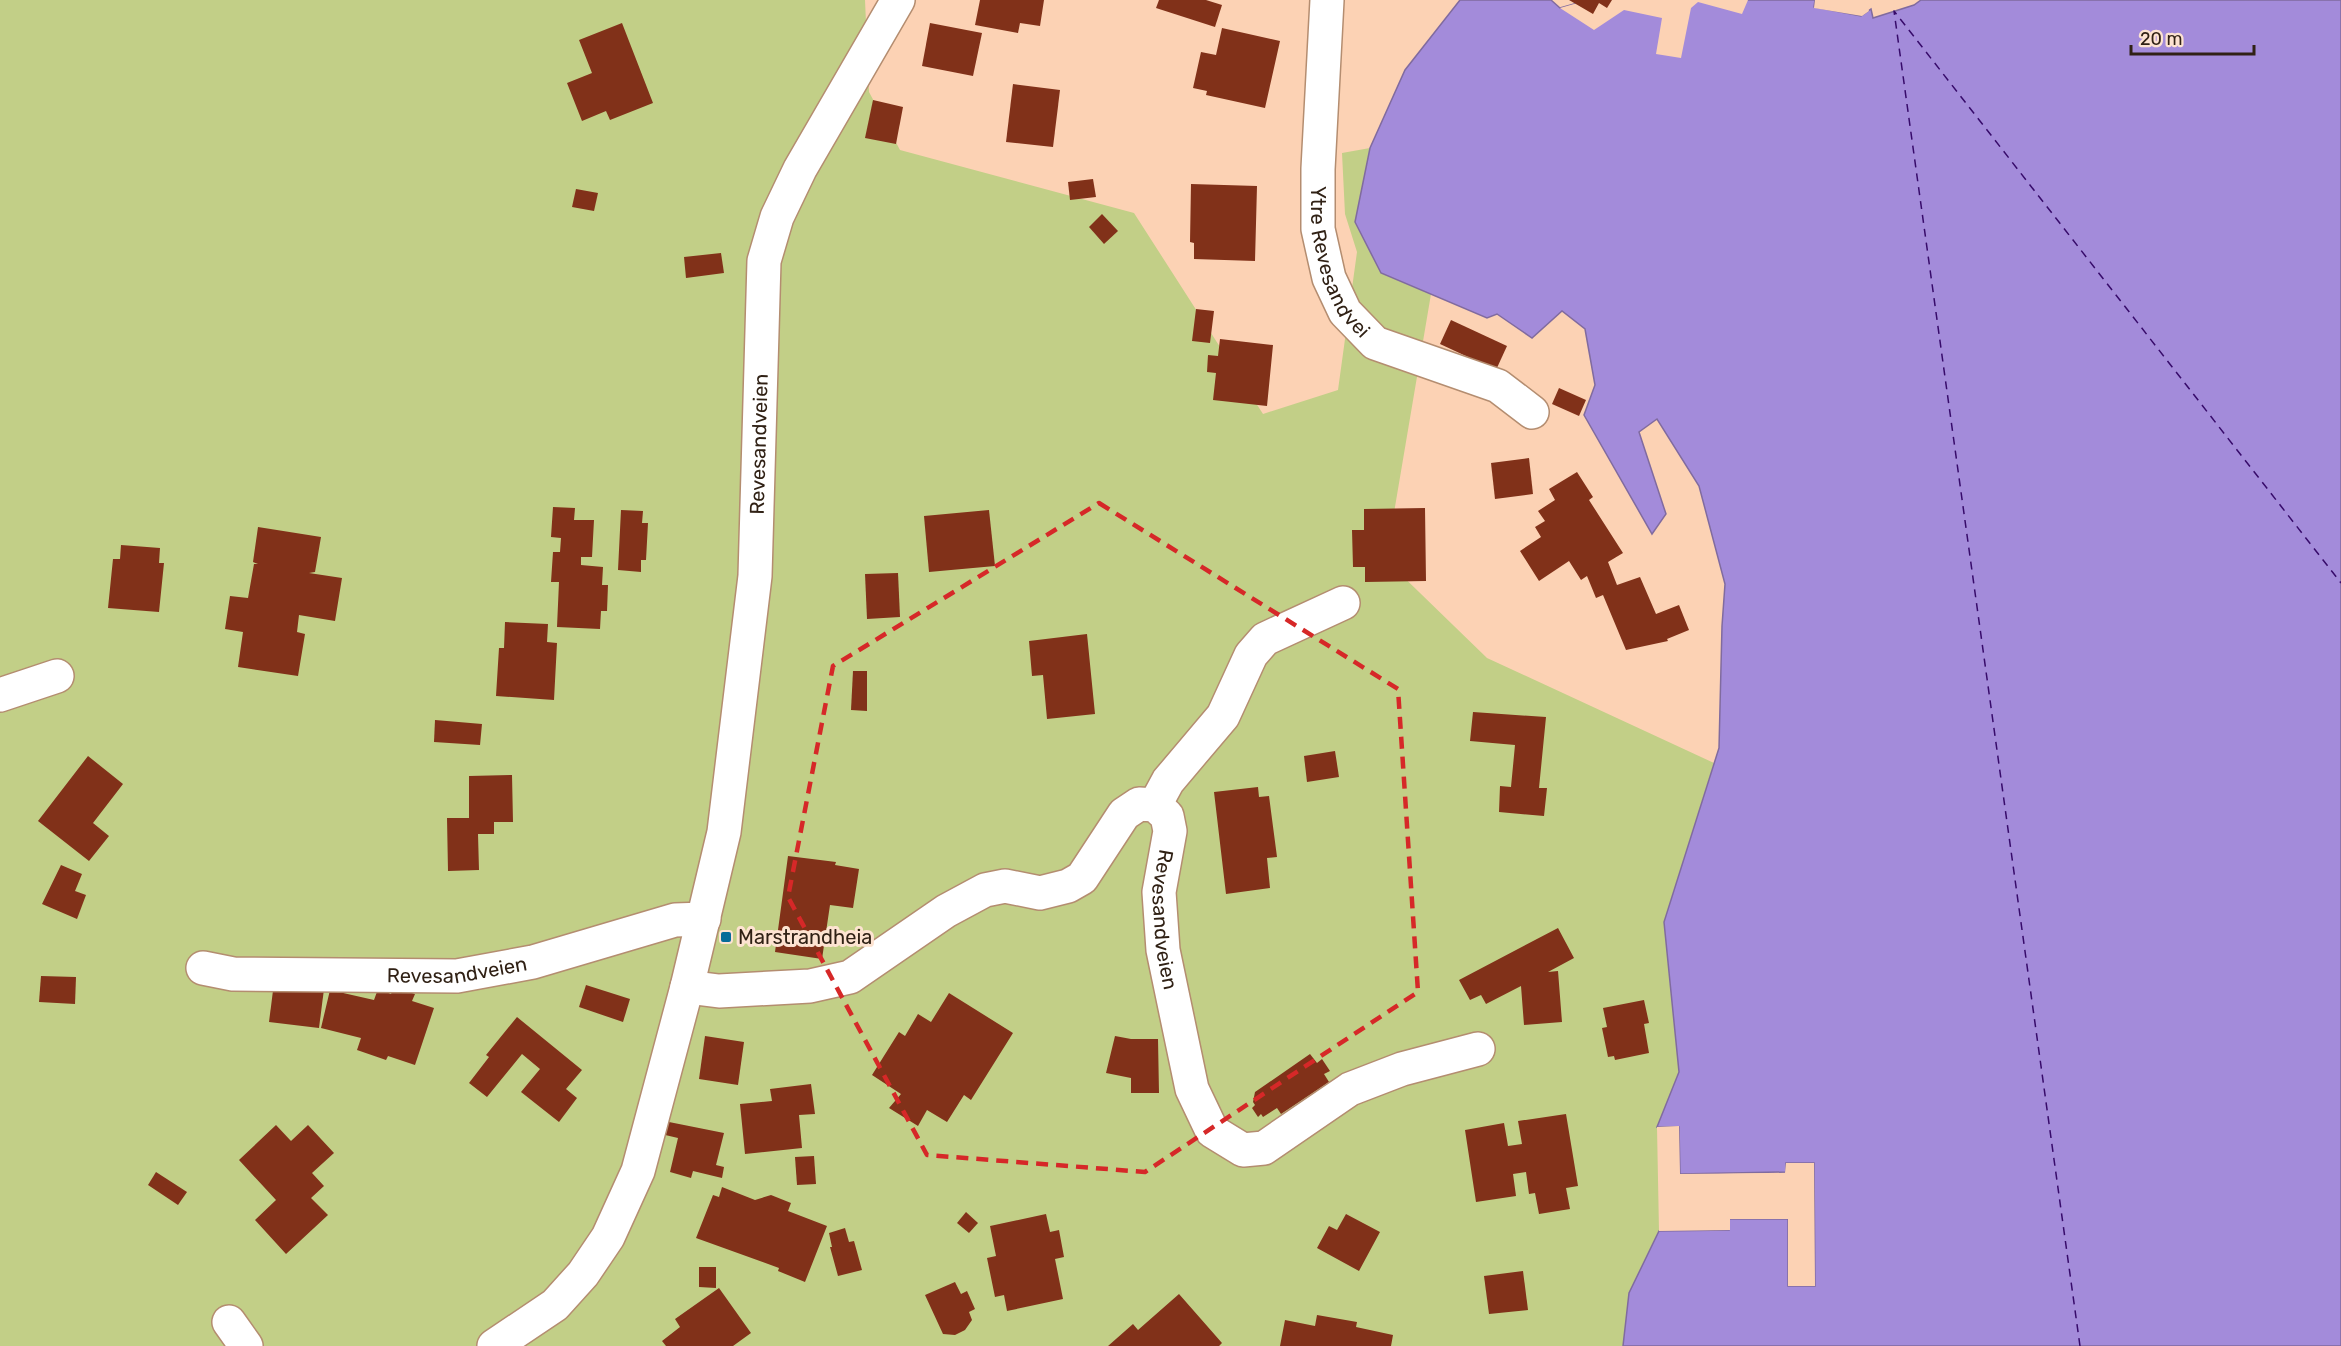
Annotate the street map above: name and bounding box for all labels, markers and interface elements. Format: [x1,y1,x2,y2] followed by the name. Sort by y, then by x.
[2131,18,2254,56] scale bar
[2140,28,2182,50] text: 20 m
[1306,186,1375,342] street label: Ytre Revesandvei
[745,373,773,515] street label: Revesandveien
[1147,848,1183,992] street label: Revesandveien
[738,925,872,949] place label: Marstrandheia
[719,930,733,944] marker: Marstrandheia
[387,951,529,988] street label: Revesandveien

